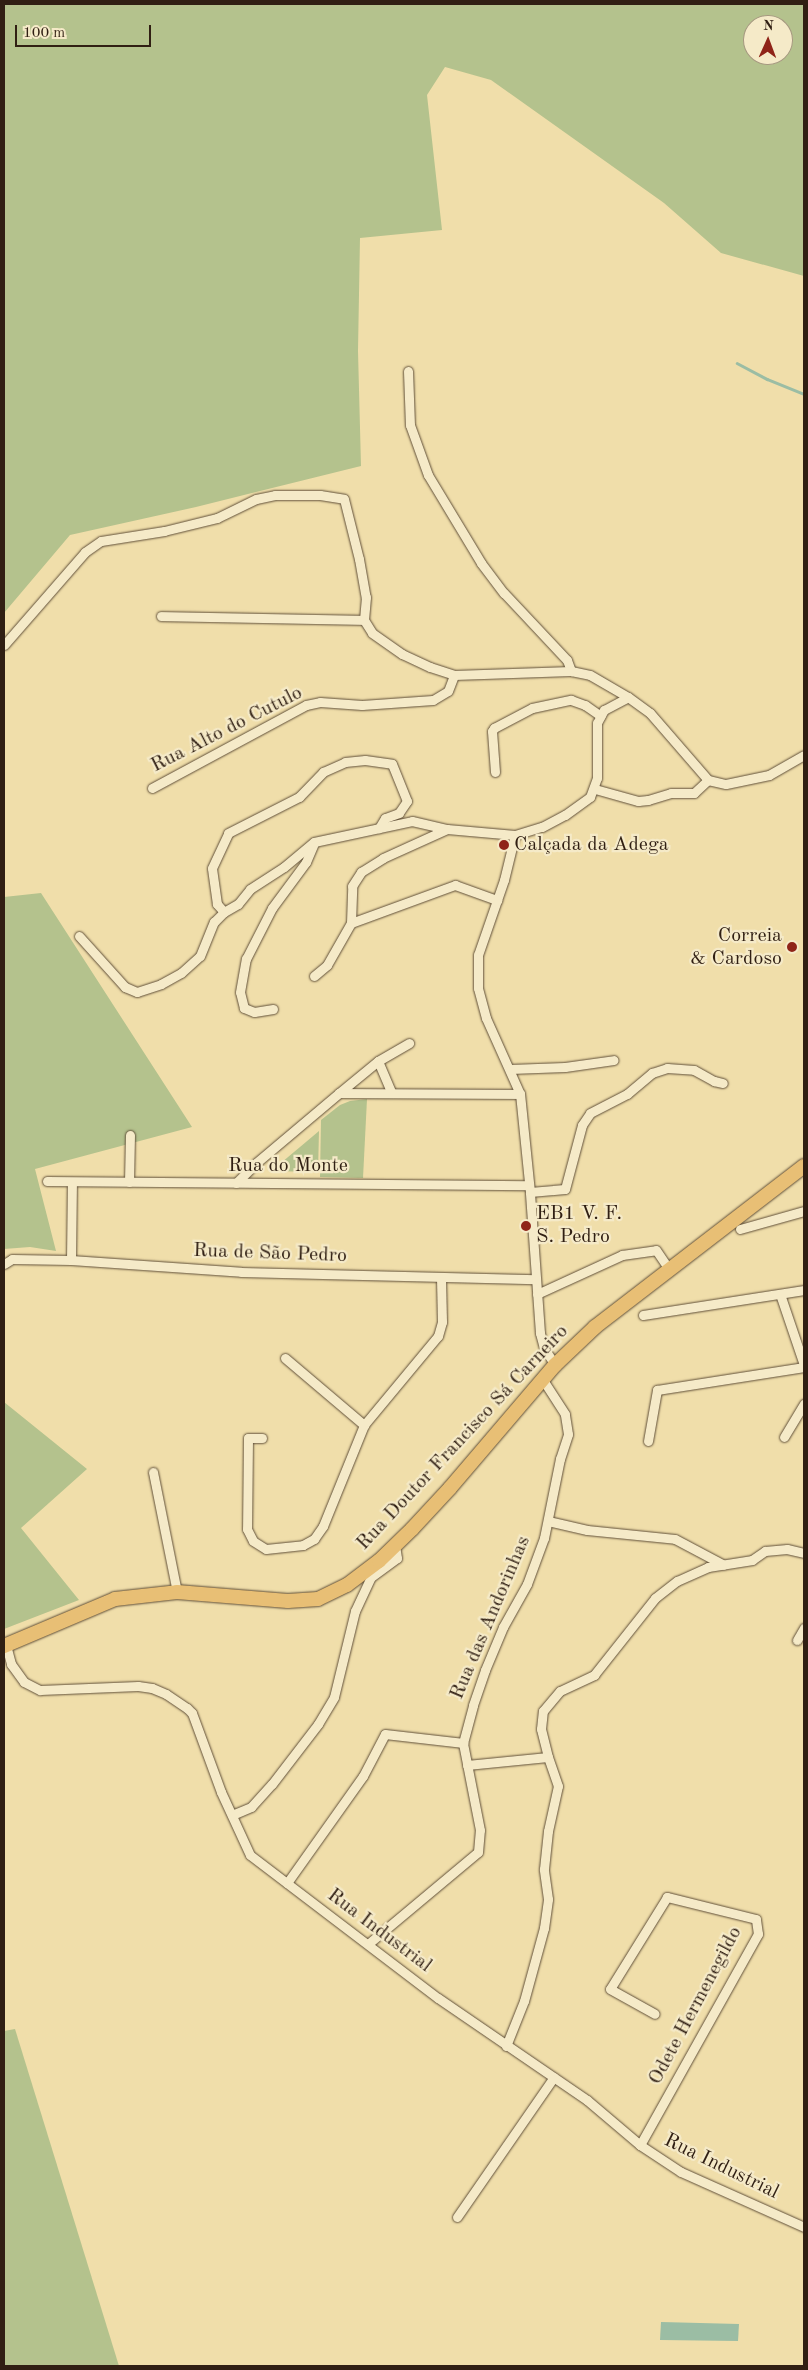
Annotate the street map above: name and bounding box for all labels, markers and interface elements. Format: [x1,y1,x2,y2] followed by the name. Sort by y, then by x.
[18,15,154,47] scale bar
[743,15,793,65] north arrow
[763,19,774,33] text: N
[23,26,65,41] text: 100 m
[147,681,307,779] street label: Rua Alto do Cutulo
[514,833,669,857] place label: Calçada da Adega
[498,839,510,851] marker: Calçada da Adega
[690,924,782,971] place label: Correia & Cardoso
[786,941,798,953] marker: Correia & Cardoso
[228,1154,348,1178] street label: Rua do Monte
[536,1202,622,1249] place label: EB1 V. F. S. Pedro
[520,1220,532,1232] marker: EB1 V. F. S. Pedro
[193,1239,347,1269] street label: Rua de São Pedro
[352,1320,574,1556] street label: Rua Doutor Francisco Sá Carneiro
[446,1533,536,1703] street label: Rua das Andorinhas
[322,1884,436,1978] street label: Rua Industrial
[644,1923,748,2089] street label: Odete Hermenegildo
[660,2129,782,2205] street label: Rua Industrial

